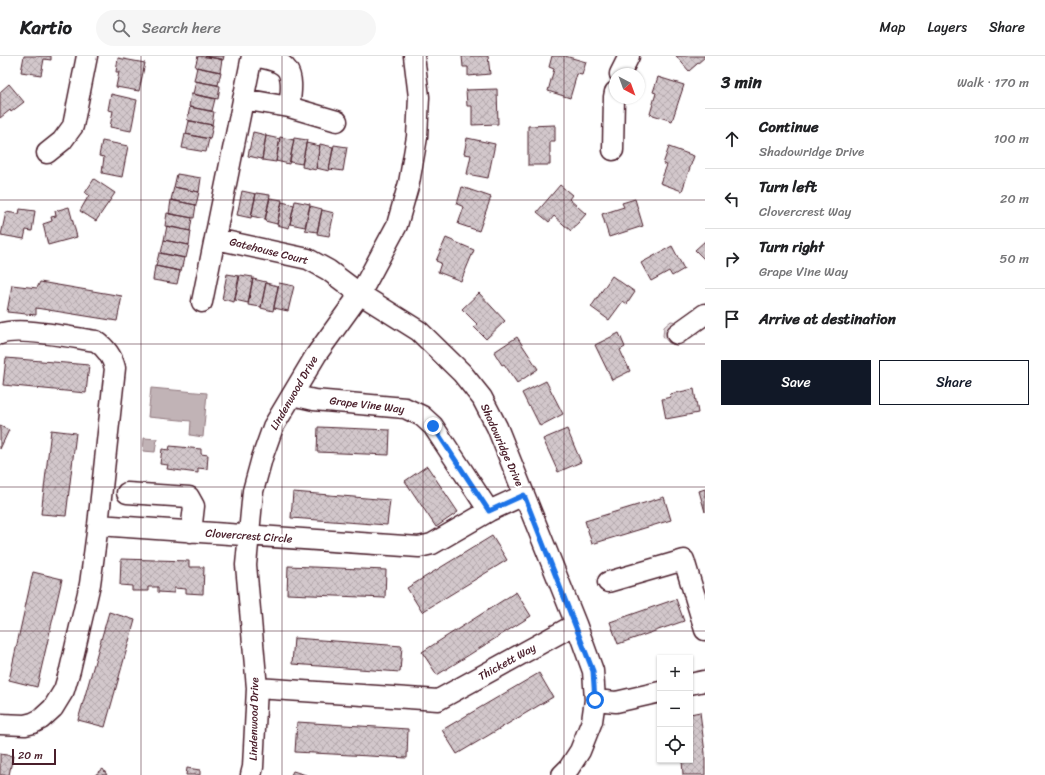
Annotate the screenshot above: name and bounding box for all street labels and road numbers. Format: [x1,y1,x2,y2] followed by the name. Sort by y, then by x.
[228,232,311,270] street label: Gatehouse Court
[265,352,323,434] street label: Lindenwood Drive
[328,391,406,419] street label: Grape Vine Way
[475,400,529,490] street label: Shadowridge Drive
[205,523,293,549] street label: Clovercrest Circle
[475,638,540,686] street label: Thickett Way
[244,676,264,761] street label: Lindenwood Drive

